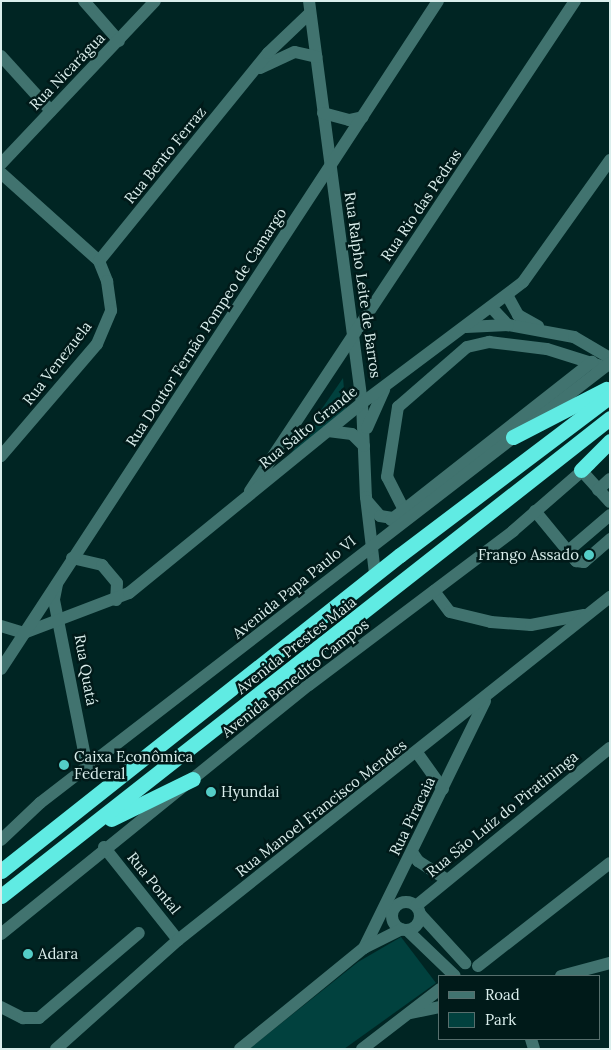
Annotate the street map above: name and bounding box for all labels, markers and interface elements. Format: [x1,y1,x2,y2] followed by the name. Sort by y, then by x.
[26,29,108,113] street label: Rua Nicarágua
[120,103,210,207] street label: Rua Bento Ferraz
[377,146,465,264] street label: Rua Rio das Pedras
[341,191,385,379] street label: Rua Ralpho Leite de Barros
[122,204,290,450] street label: Rua Doutor Fernão Pompeo de Camargo
[19,318,95,408] street label: Rua Venezuela
[255,382,361,472] street label: Rua Salto Grande
[229,532,359,642] street label: Avenida Papa Paulo VI
[478,546,579,564] place label: Frango Assado
[583,549,595,561] marker: Frango Assado
[232,592,360,698] street label: Avenida Prestes Maia
[218,615,372,741] street label: Avenida Benedito Campos
[71,633,101,707] street label: Rua Quatá
[232,736,410,880] street label: Rua Manoel Francisco Mendes
[74,747,193,782] place label: Caixa Econômica Federal
[423,747,581,881] street label: Rua São Luíz do Piratininga
[58,759,70,771] marker: Caixa Econômica Federal
[385,774,439,858] street label: Rua Piracaia
[221,783,279,801] place label: Hyundai
[205,786,217,798] marker: Hyundai
[124,848,184,918] street label: Rua Pontal
[38,945,78,963] place label: Adara
[22,948,34,960] marker: Adara
[438,975,601,1040] legend
[485,985,520,1004] text: Road
[485,1010,516,1029] text: Park

